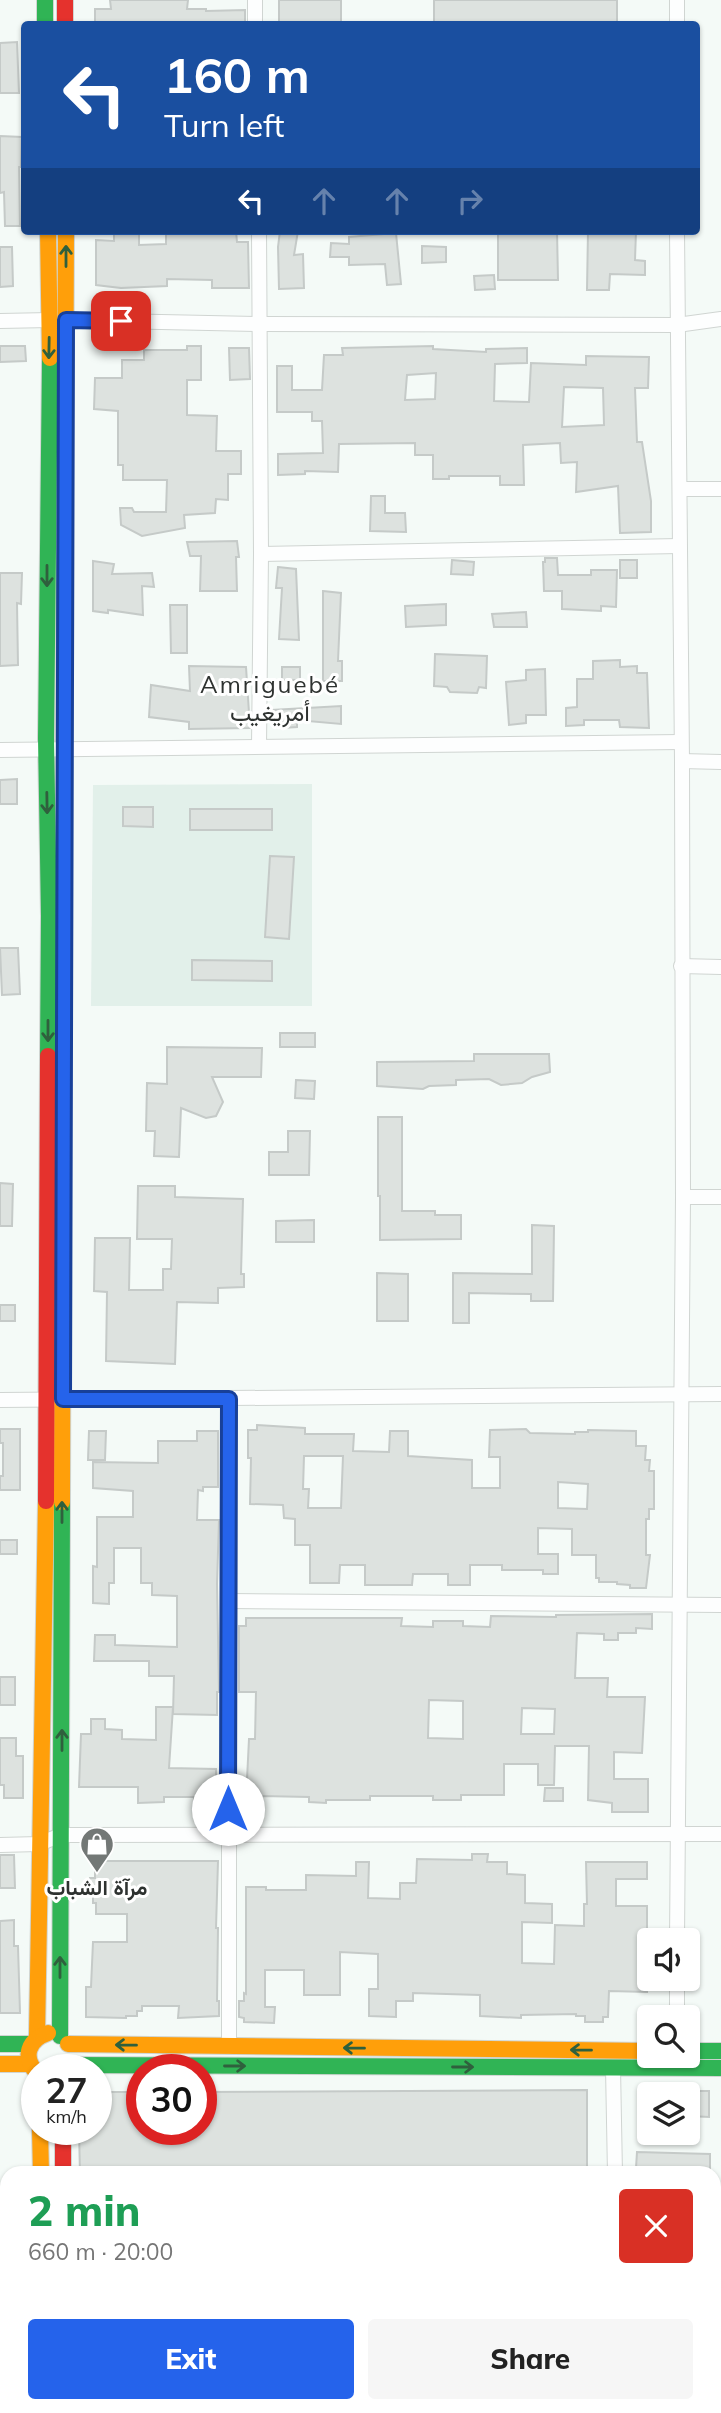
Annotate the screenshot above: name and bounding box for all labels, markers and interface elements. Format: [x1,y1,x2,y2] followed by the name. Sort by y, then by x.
[164,44,310,105] text: 160 m
[49,49,140,140] icon: left
[164,105,284,145] text: Turn left
[232,182,270,220] icon: left
[305,182,343,220] icon: ahead
[378,182,416,220] icon: ahead
[451,182,489,220] icon: right
[59,245,73,268] one-way arrow
[91,291,151,351] pin
[102,302,140,340] icon: arrive
[43,336,56,359] one-way arrow
[40,564,54,587] one-way arrow
[200,669,340,728] district label: Amriguebé أمريغيب
[40,791,54,814] one-way arrow
[41,1019,55,1042] one-way arrow
[56,1501,69,1524] one-way arrow
[55,1729,69,1752] one-way arrow
[191,1772,265,1846] position arrow
[78,1825,116,1874] shop icon: مرآة الشباب
[46,1874,148,1901] place label: مرآة الشباب
[637,1928,700,2145] map controls
[637,1928,700,1991] button: sound
[53,1956,67,1979] one-way arrow
[637,2005,700,2068] button: search
[115,2038,138,2052] one-way arrow
[342,2041,365,2055] one-way arrow
[570,2043,593,2057] one-way arrow
[126,2054,217,2145] speed limit sign: 30
[223,2060,246,2073] one-way arrow
[451,2060,474,2074] one-way arrow
[45,2068,88,2112] text: 27
[637,2082,700,2145] button: layers
[46,2105,87,2128] text: km/h
[28,2184,141,2237] text: 2 min
[619,2189,693,2263] button: close
[28,2237,173,2266] text: 660 m · 20:00
[28,2319,354,2399] button: Exit
[368,2319,693,2399] button: Share

